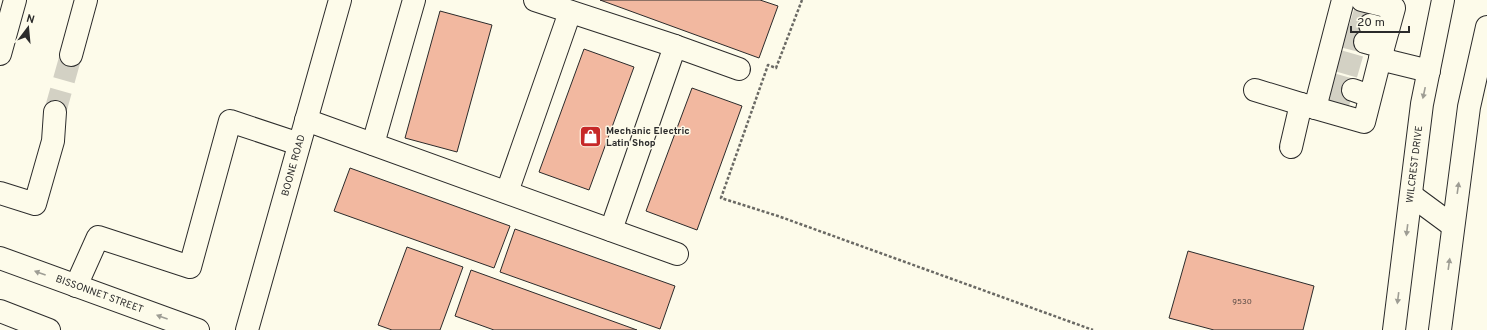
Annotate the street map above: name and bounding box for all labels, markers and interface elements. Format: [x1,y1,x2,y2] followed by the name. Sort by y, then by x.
[8,8,48,48] north arrow
[1351,8,1409,34] scale bar
[25,12,36,27] text: N
[1357,15,1385,31] text: 20 m
[1421,87,1427,99] one-way arrow
[578,124,604,150] shop icon: Mechanic Electric Latin Shop
[606,125,690,150] place label: Mechanic Electric Latin Shop
[1403,125,1426,204] street label: WILCREST DRIVE
[279,133,308,198] street label: BOONE ROAD
[1455,182,1461,194] one-way arrow
[1404,224,1410,236] one-way arrow
[1446,258,1452,270] one-way arrow
[33,269,45,275] one-way arrow
[54,272,145,316] street label: BISSONNET STREET
[1395,292,1401,304] one-way arrow
[1232,297,1252,307] house number: 9530
[155,313,167,319] one-way arrow

